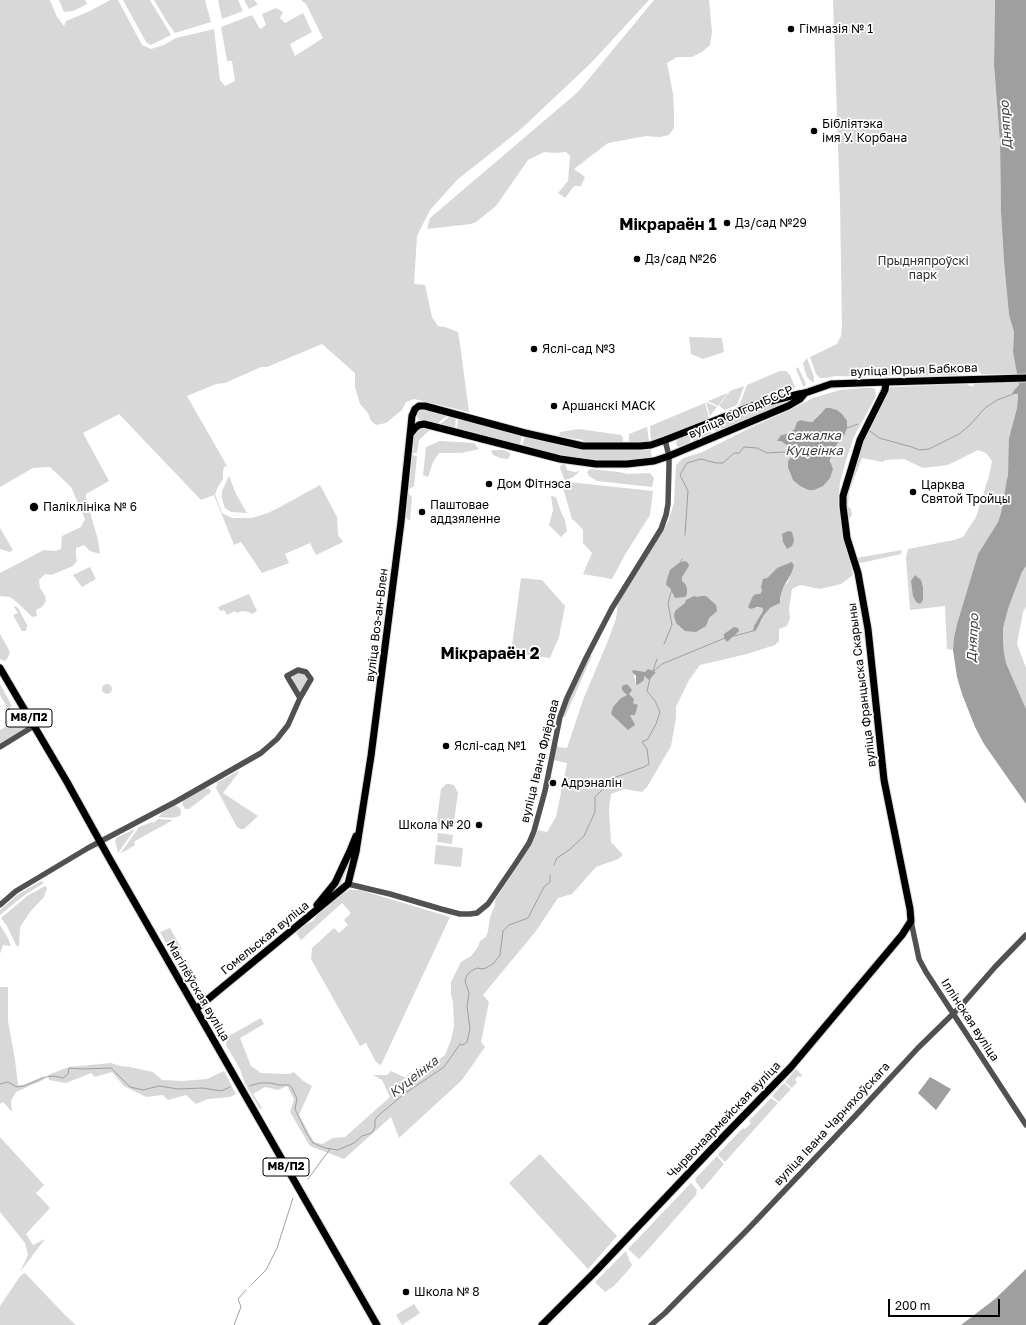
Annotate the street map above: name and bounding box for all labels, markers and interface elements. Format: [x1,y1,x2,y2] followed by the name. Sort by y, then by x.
[799,22,873,36] place label: Гімназія № 1
[786,24,796,34] marker: Гімназія № 1
[997,100,1015,150] water label: Дняпро
[822,117,907,145] place label: Бібліятэка імя У. Корбана
[809,126,819,136] marker: Бібліятэка імя У. Корбана
[619,215,717,235] district label: Мікрараён 1
[735,216,807,230] place label: Дз/сад №29
[722,218,732,228] marker: Дз/сад №29
[645,252,717,266] place label: Дз/сад №26
[632,254,642,264] marker: Дз/сад №26
[877,254,969,282] park label: Прыдняпроўскі парк
[542,342,615,356] place label: Яслі-сад №3
[529,344,539,354] marker: Яслі-сад №3
[850,361,978,379] street label: вуліца Юрыя Бабкова
[686,382,796,442] street label: вуліца 60 год БССР
[562,399,656,413] place label: Аршанскі МАСК
[549,401,559,411] marker: Аршанскі МАСК
[785,428,843,459] water label: сажалка Куцеінка
[497,477,571,491] place label: Дом Фітнэса
[921,478,1011,506] place label: Царква Святой Тройцы
[484,479,494,489] marker: Дом Фітнэса
[908,487,918,497] marker: Царква Святой Тройцы
[430,498,500,526] place label: Паштовае аддзяленне
[43,500,137,514] place label: Паліклініка № 6
[28,501,40,513] marker: Паліклініка № 6
[417,507,427,517] marker: Паштовае аддзяленне
[363,567,391,683] street label: вуліца Воз-ан-Влен
[845,602,879,768] street label: вуліца Францыска Скарыны
[964,613,982,663] water label: Дняпро
[440,644,540,664] district label: Мікрараён 2
[518,698,562,824] street label: вуліца Івана Флёрава
[6,709,52,727] road number: М8/П2
[454,739,526,753] place label: Яслі-сад №1
[441,741,451,751] marker: Яслі-сад №1
[561,776,622,790] place label: Адрэналін
[548,778,558,788] marker: Адрэналін
[398,818,471,832] place label: Школа № 20
[474,820,484,830] marker: Школа № 20
[218,898,312,978] street label: Гомельская вуліца
[163,938,233,1044] street label: Магілёўская вуліца
[938,976,1002,1064] street label: Іллінская вуліца
[387,1053,441,1101] water label: Куцеінка
[664,1059,784,1181] street label: Чырвонаармейская вуліца
[771,1059,893,1189] street label: вуліца Івана Чарняхоўскага
[263,1158,309,1176] road number: М8/П2
[414,1285,480,1299] place label: Школа № 8
[401,1287,411,1297] marker: Школа № 8
[890,1291,1002,1317] scale bar
[895,1298,930,1313] text: 200 m

